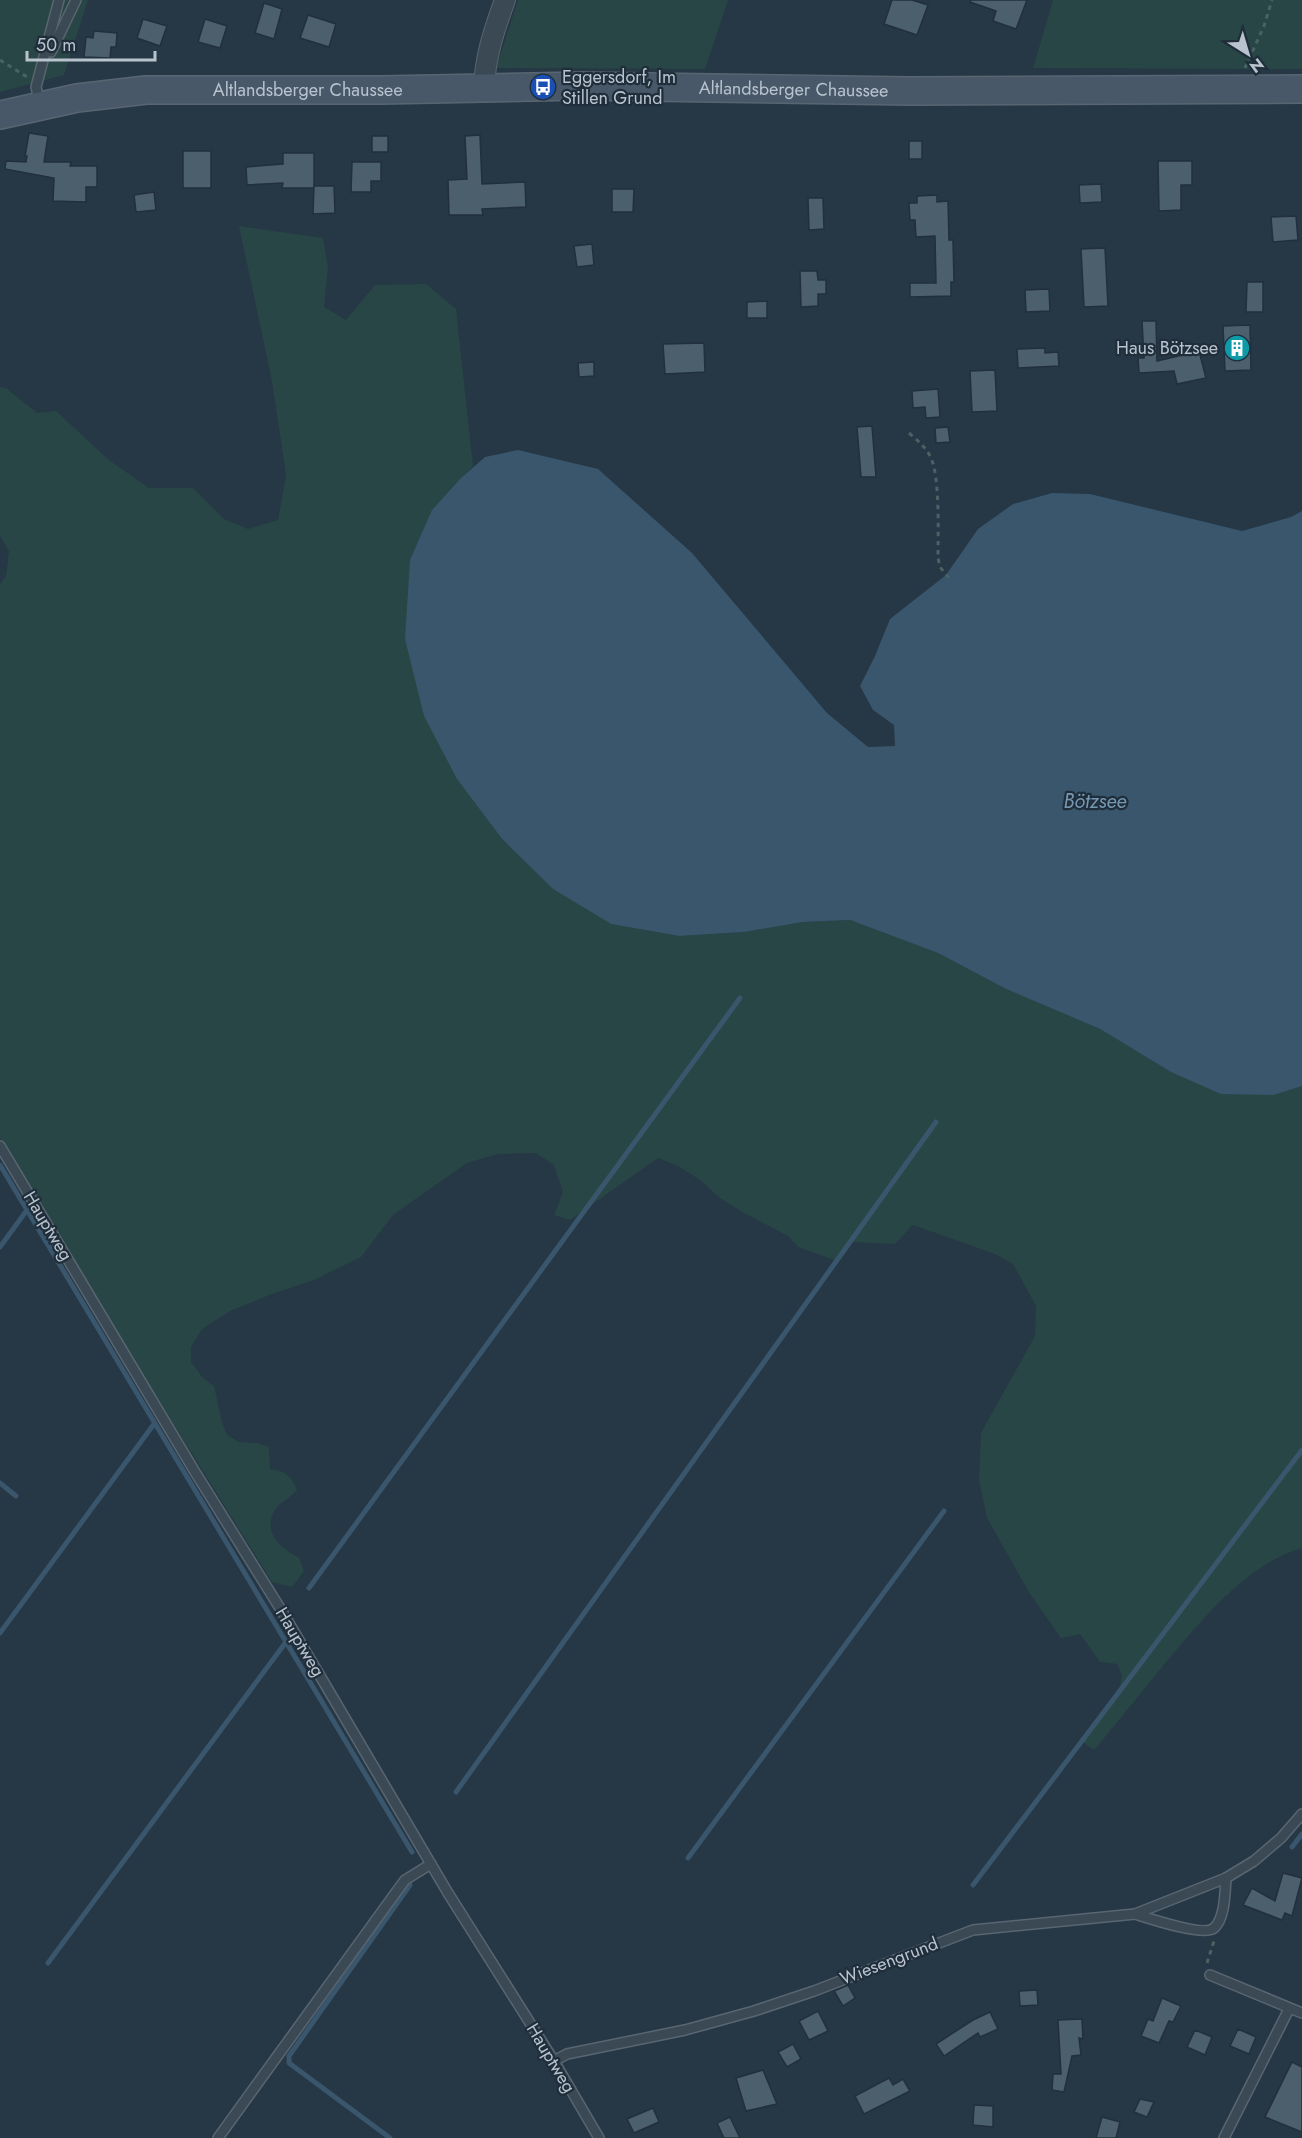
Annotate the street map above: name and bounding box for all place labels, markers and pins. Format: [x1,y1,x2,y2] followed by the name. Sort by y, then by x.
[562,64,676,111] place label: Eggersdorf, Im Stillen Grund
[528,72,558,102] bus stop icon: Eggersdorf, Im Stillen Grund
[1222,333,1252,363] building icon: Haus Bötzsee
[1116,335,1218,361] place label: Haus Bötzsee

